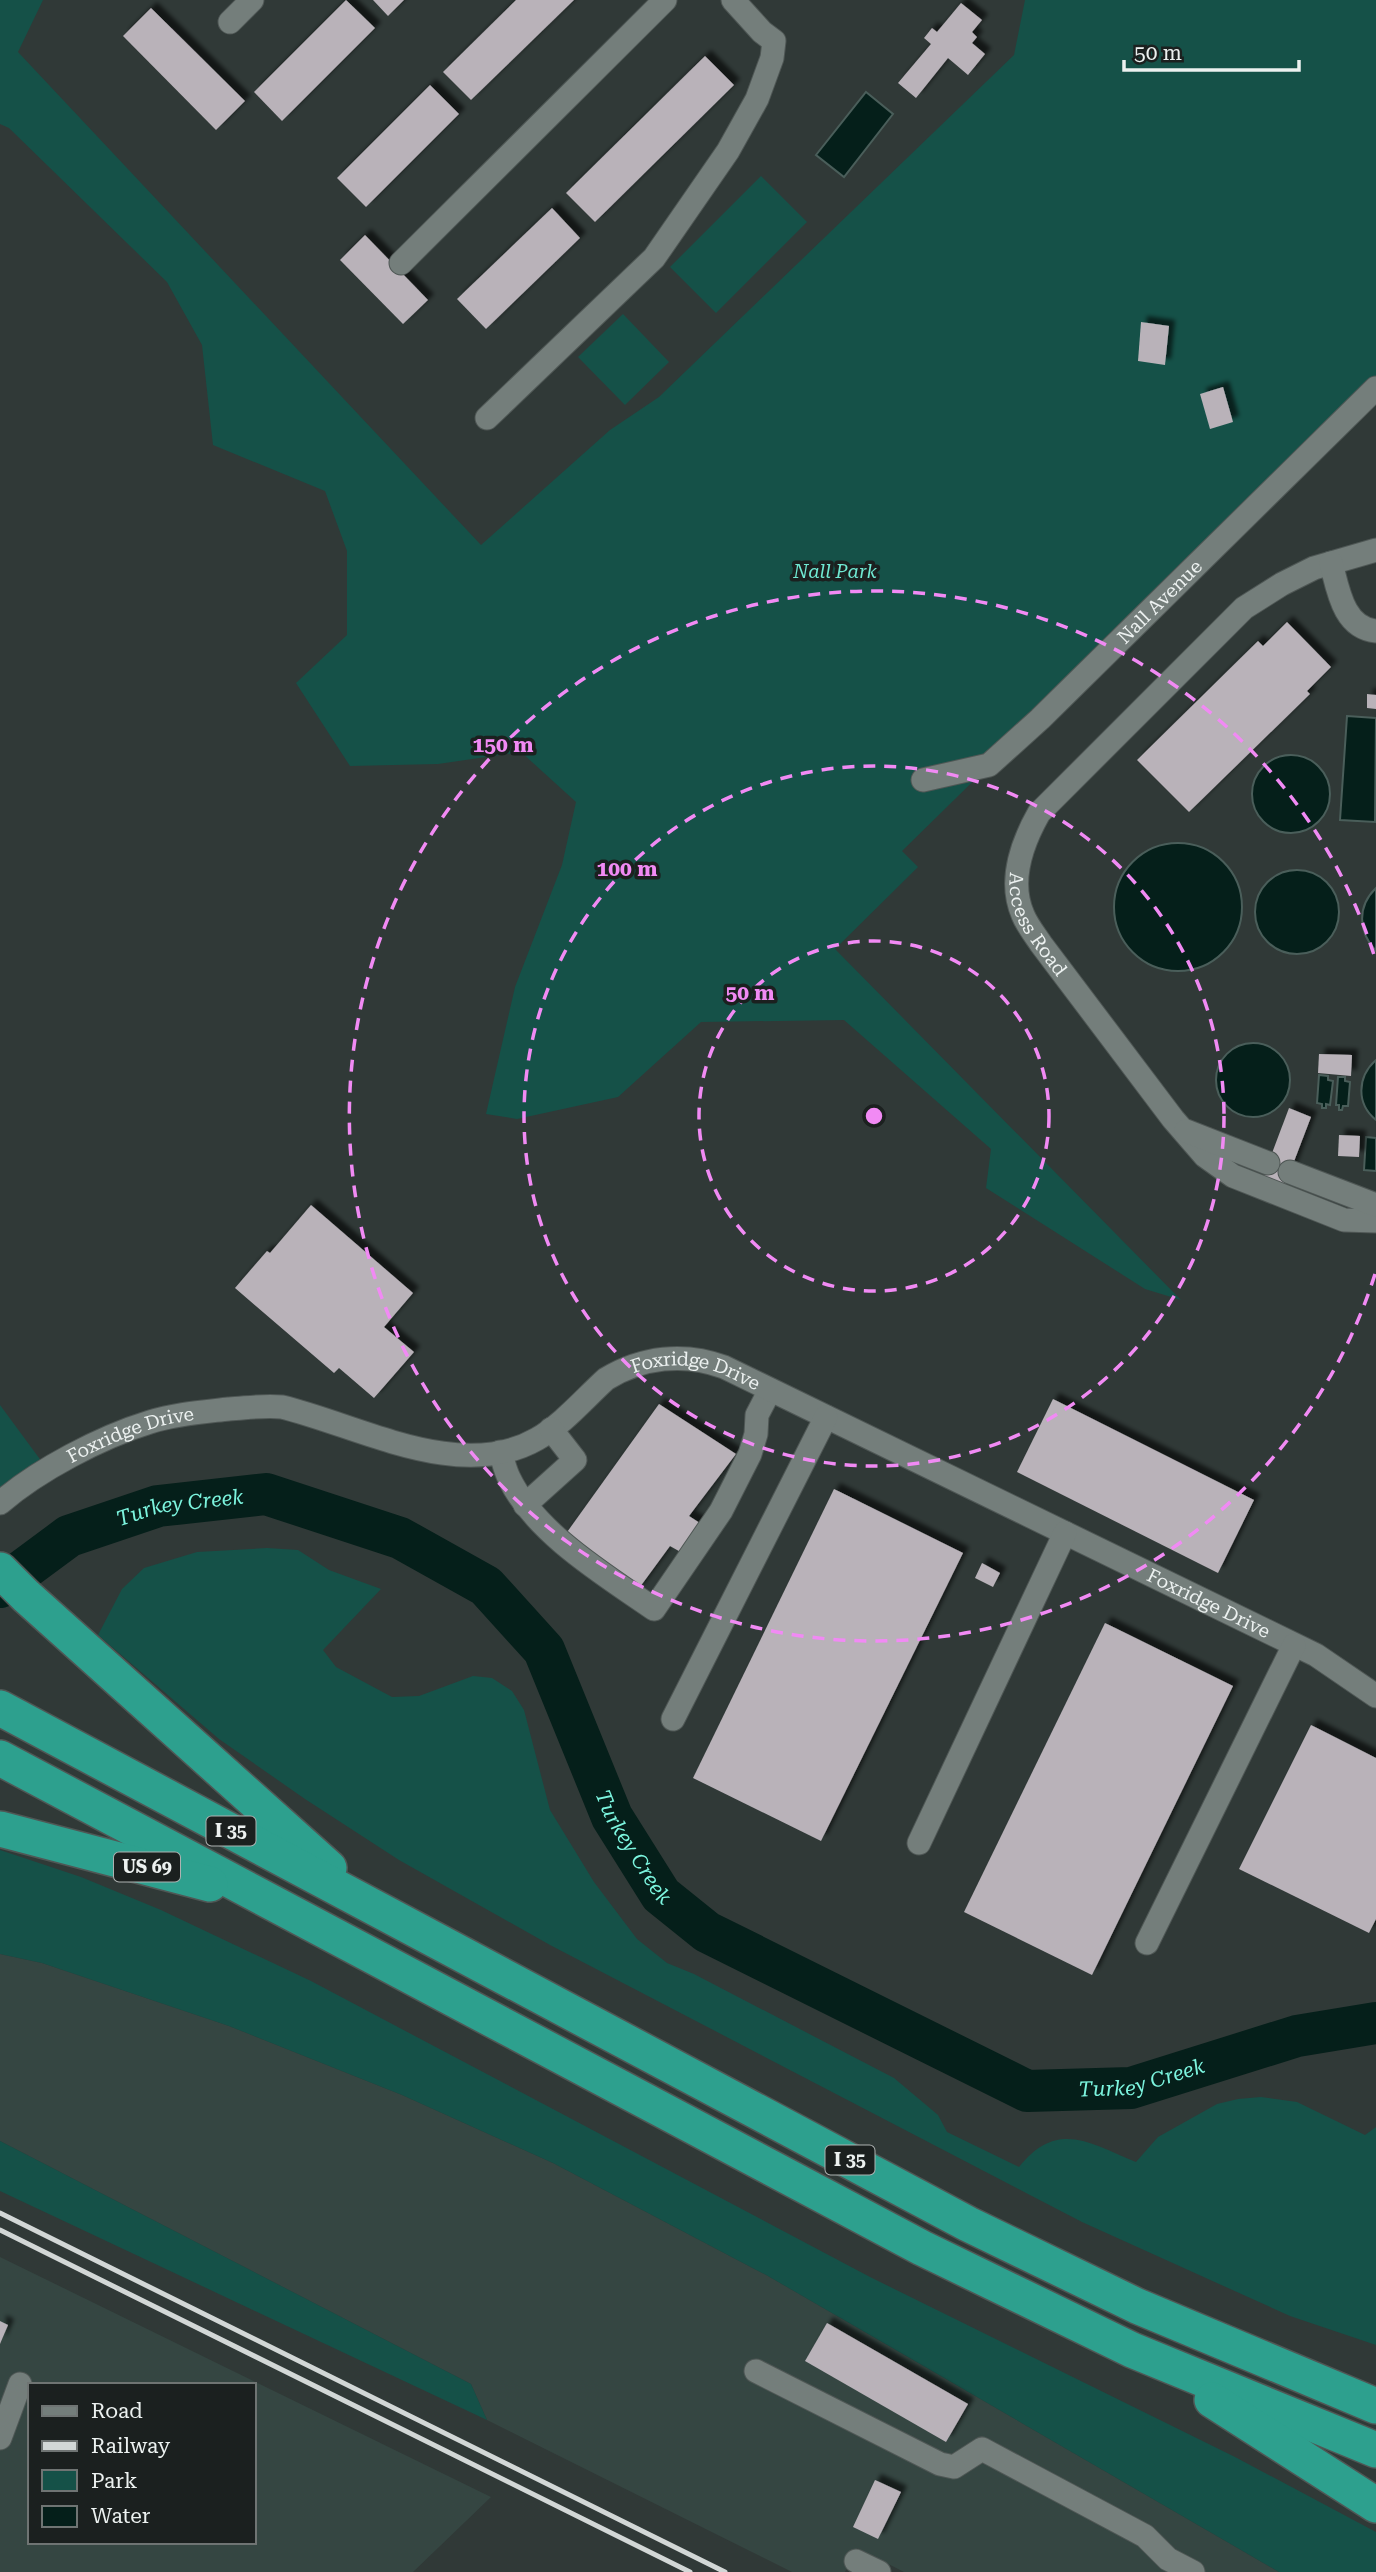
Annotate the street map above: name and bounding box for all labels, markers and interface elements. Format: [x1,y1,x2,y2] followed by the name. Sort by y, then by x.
[1124,28,1299,72] scale bar
[1134,41,1182,65] text: 50 m
[1113,555,1207,648] street label: Nall Avenue
[792,560,878,583] park label: Nall Park
[473,733,533,757] text: 150 m
[597,857,657,881] text: 100 m
[1004,872,1072,981] street label: Access Road
[725,981,775,1005] text: 50 m
[862,1104,886,1128] centre of rings
[628,1347,764,1395] street label: Foxridge Drive
[63,1402,195,1468] street label: Foxridge Drive
[113,1485,245,1531] water label: Turkey Creek
[1143,1564,1274,1643] street label: Foxridge Drive
[590,1786,676,1910] water label: Turkey Creek
[206,1816,256,1845] road number: I 35
[114,1853,180,1882] road number: US 69
[1078,2054,1208,2102] water label: Turkey Creek
[826,2146,874,2174] road number: I 35
[28,2383,256,2544] legend
[91,2399,143,2423] text: Road
[91,2434,171,2458] text: Railway
[91,2469,137,2493] text: Park
[91,2504,151,2528] text: Water

